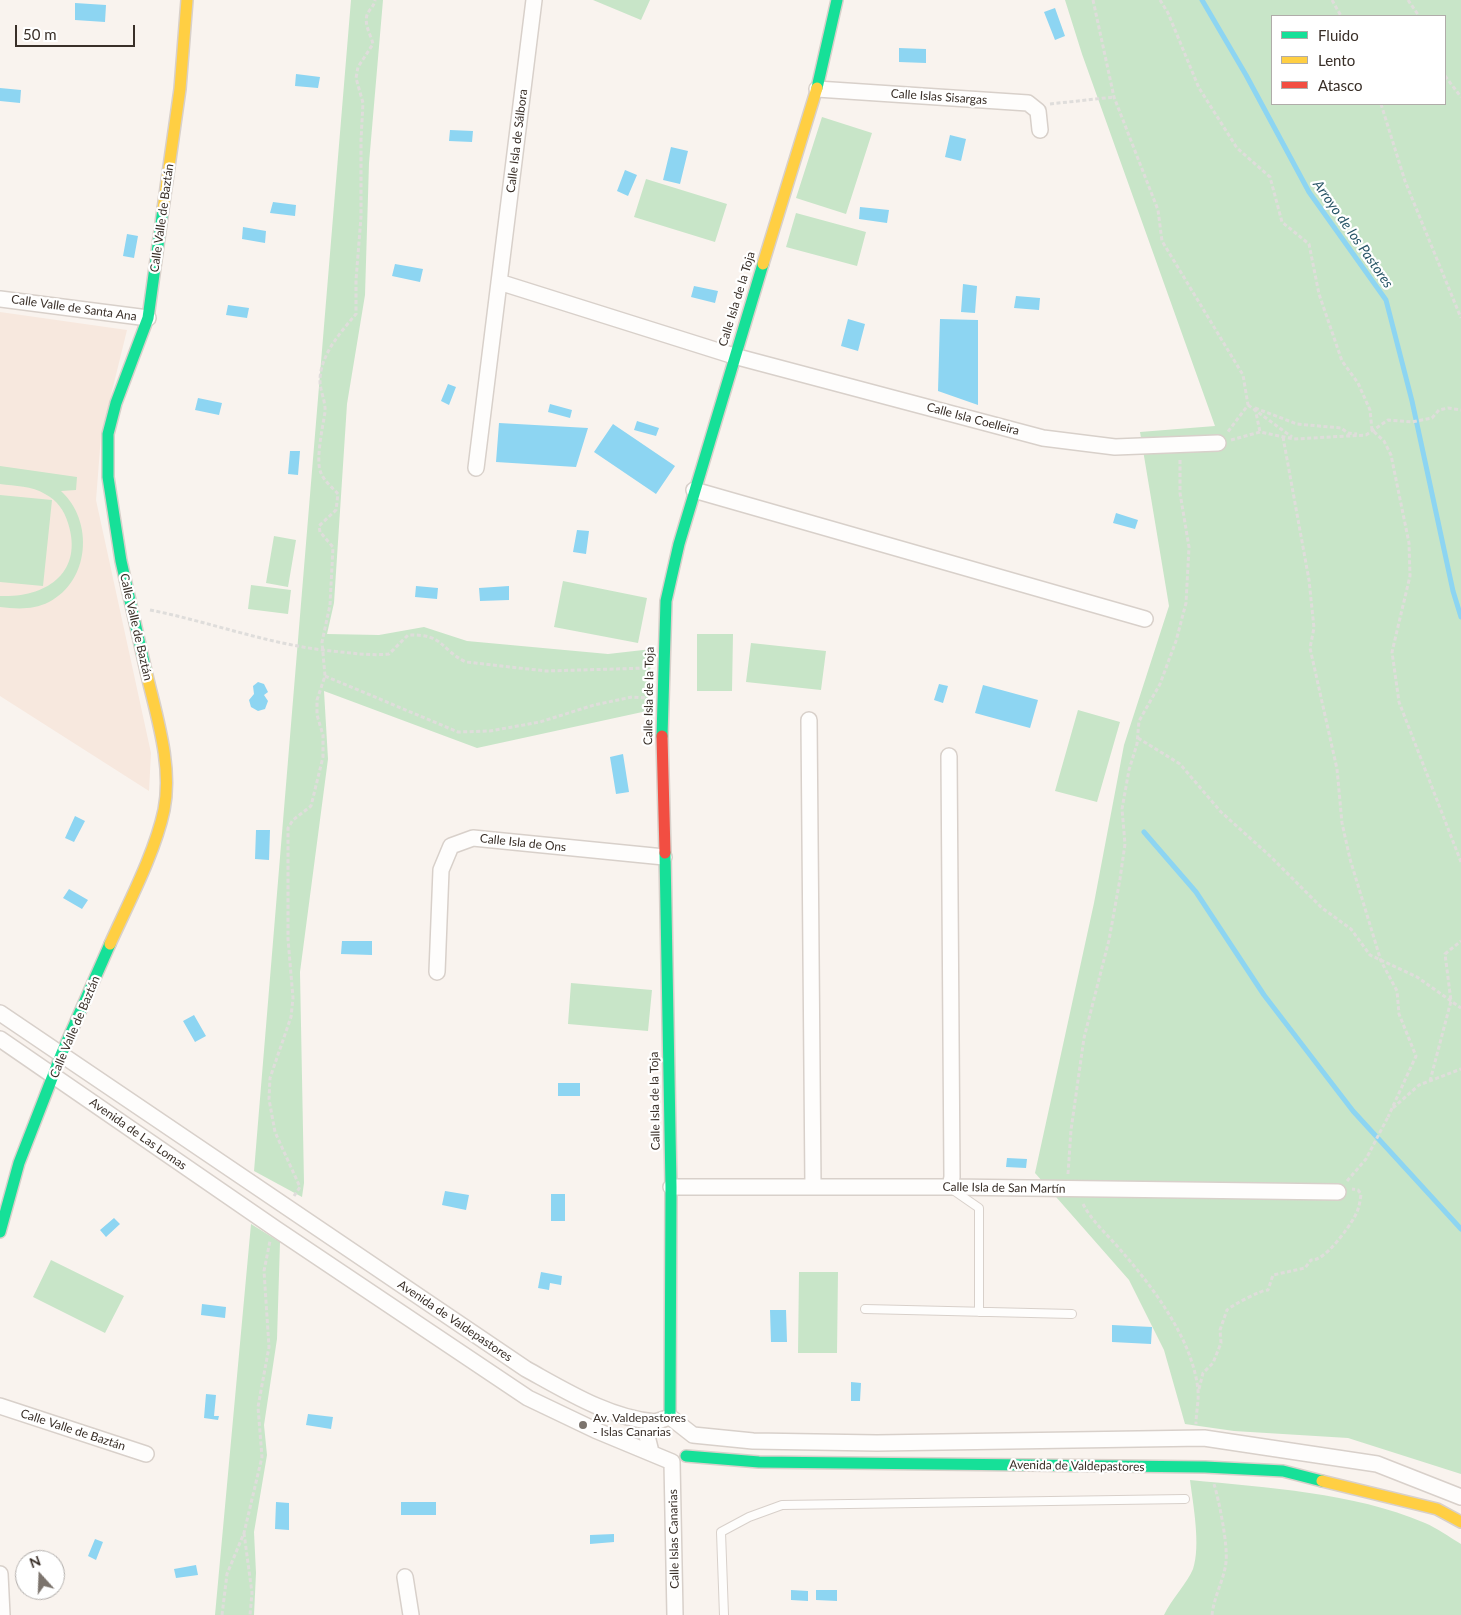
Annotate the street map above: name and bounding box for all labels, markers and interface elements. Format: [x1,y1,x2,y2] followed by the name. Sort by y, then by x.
[18,15,138,47] scale bar
[1271,15,1446,105] legend
[23,25,57,43] text: 50 m
[1318,26,1359,44] text: Fluido
[1318,51,1355,69] text: Lento
[1318,76,1363,94] text: Atasco
[890,86,988,108] street label: Calle Islas Sisargas
[503,88,531,194] street label: Calle Isla de Sálbora
[147,163,177,273] street label: Calle Valle de Baztán
[1309,177,1397,291] water label: Arroyo de los Pastores
[716,250,758,348] street label: Calle Isla de la Toja
[10,292,138,324] street label: Calle Valle de Santa Ana
[925,400,1021,438] street label: Calle Isla Coelleira
[117,572,155,682] street label: Calle Valle de Baztán
[641,647,657,745] street label: Calle Isla de la Toja
[479,831,567,855] street label: Calle Isla de Ons
[47,974,103,1080] street label: Calle Valle de Baztán
[647,1052,663,1150] street label: Calle Isla de la Toja
[87,1095,189,1173] street label: Avenida de Las Lomas
[942,1180,1066,1196] street label: Calle Isla de San Martín
[395,1277,515,1365] street label: Avenida de Valdepastores
[19,1406,127,1454] street label: Calle Valle de Baztán
[593,1411,686,1439] place label: Av. Valdepastores - Islas Canarias
[577,1419,589,1431] marker: Av. Valdepastores - Islas Canarias
[1009,1458,1145,1474] street label: Avenida de Valdepastores
[666,1489,682,1589] street label: Calle Islas Canarias
[15,1550,65,1600] north arrow
[27,1552,43,1571] text: N

